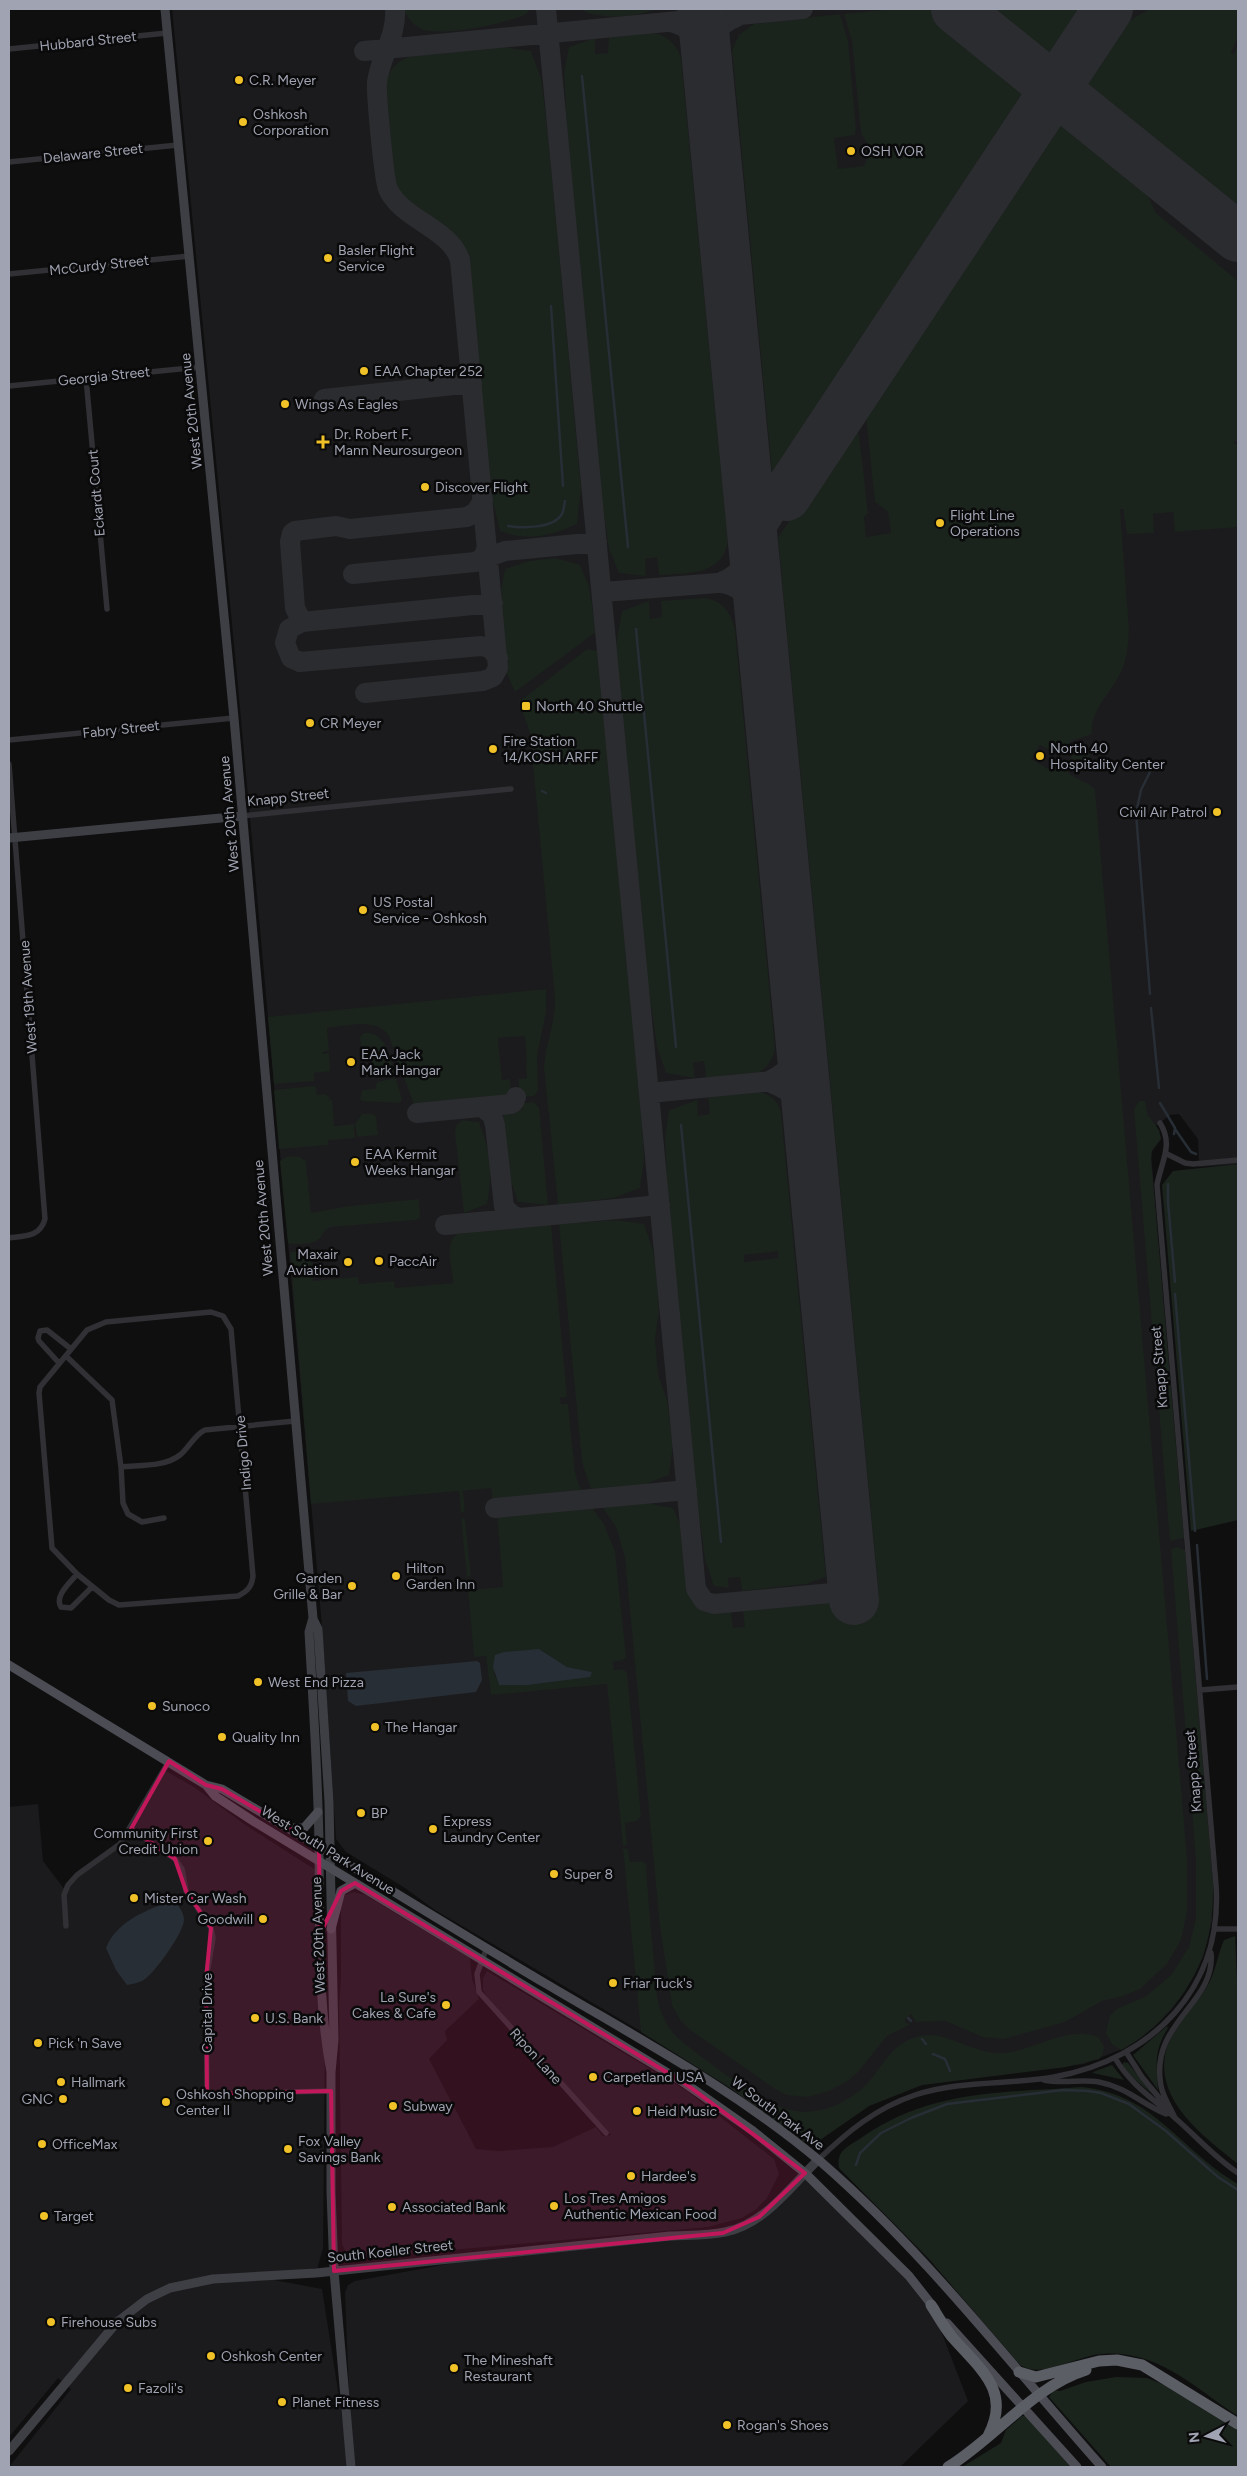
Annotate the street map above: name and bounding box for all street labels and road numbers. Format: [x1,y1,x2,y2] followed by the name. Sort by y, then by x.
[39,28,137,55] street label: Hubbard Street
[42,140,144,167] street label: Delaware Street
[48,252,150,279] street label: McCurdy Street
[177,352,206,470] street label: West 20th Avenue
[57,363,151,390] street label: Georgia Street
[84,449,109,537] street label: Eckardt Court
[82,717,161,742] street label: Fabry Street
[216,755,243,873] street label: West 20th Avenue
[246,785,330,810] street label: Knapp Street
[16,939,41,1054] street label: West 19th Avenue
[250,1159,277,1277] street label: West 20th Avenue
[1147,1325,1172,1409] street label: Knapp Street
[232,1414,255,1491] street label: Indigo Drive
[1181,1729,1206,1813] street label: Knapp Street
[258,1802,398,1899] street label: West South Park Avenue
[308,1876,329,1993] street label: West 20th Avenue
[199,1973,216,2053] street label: Capital Drive
[506,2025,565,2088] street label: Ripon Lane
[728,2073,828,2154] street label: W South Park Ave
[326,2236,454,2267] street label: South Koeller Street

